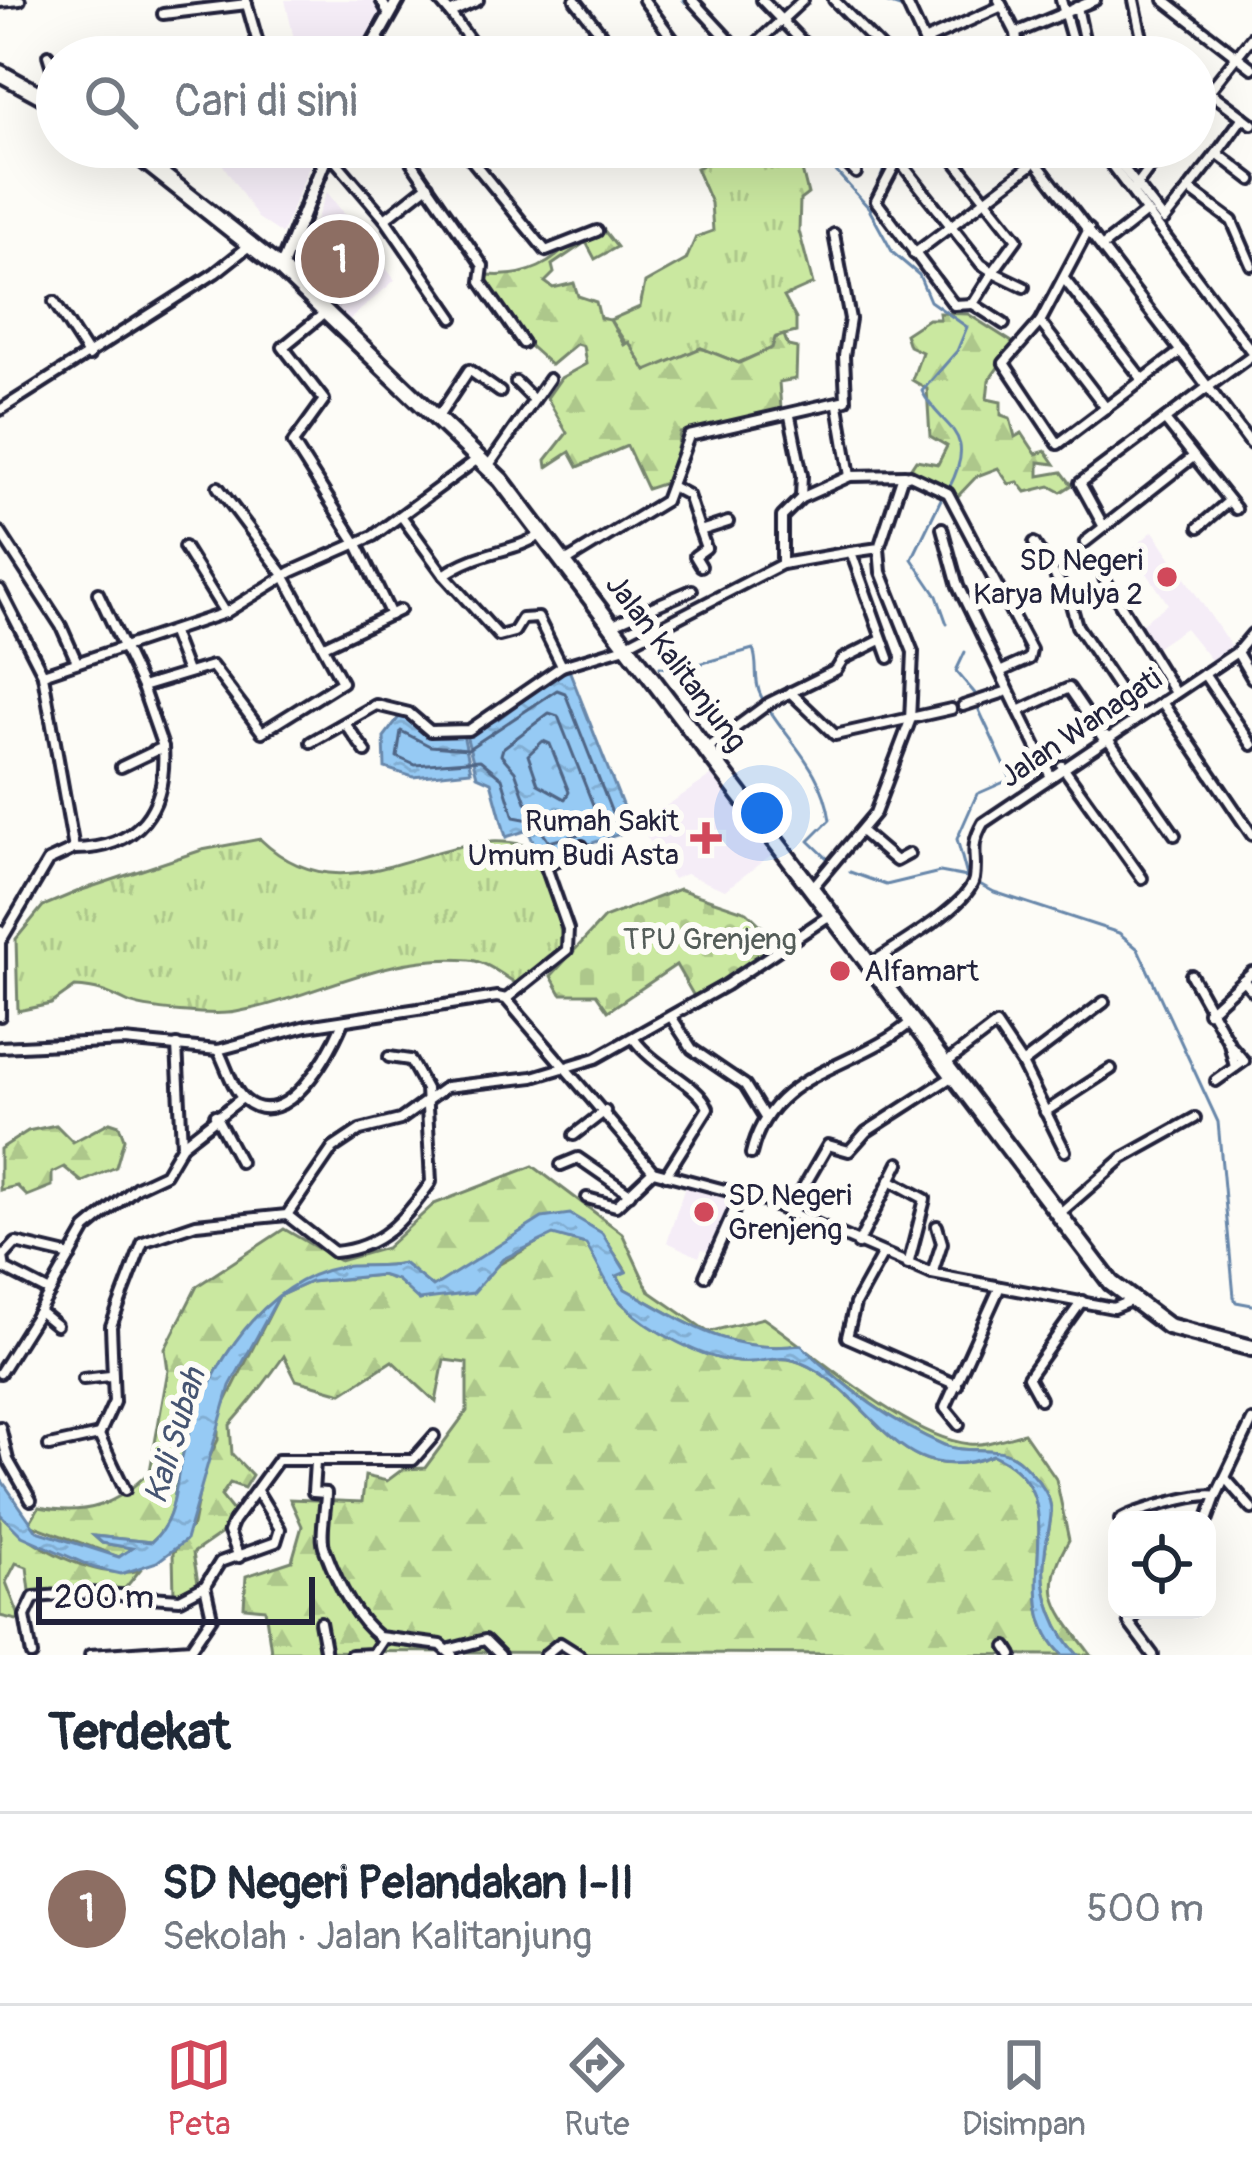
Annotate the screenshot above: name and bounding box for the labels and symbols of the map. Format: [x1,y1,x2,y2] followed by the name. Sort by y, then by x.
[301,214,379,304] pin: 1
[973,542,1143,613] place label: SD Negeri Karya Mulya 2
[1154,564,1180,590] marker: SD Negeri Karya Mulya 2
[597,567,755,759] street label: Jalan Kalitanjung
[993,660,1169,796] street label: Jalan Wanagati
[732,783,792,843] your location
[468,803,680,874] place label: Rumah Sakit Umum Budi Asta
[690,822,722,854] marker: Rumah Sakit Umum Budi Asta
[623,921,797,958] park label: TPU Grenjeng
[864,953,980,990] place label: Alfamart
[827,958,853,984] marker: Alfamart
[728,1177,852,1248] place label: SD Negeri Grenjeng
[691,1199,717,1225] marker: SD Negeri Grenjeng
[135,1362,215,1508] water label: Kali Subah
[36,1571,315,1624] scale bar

